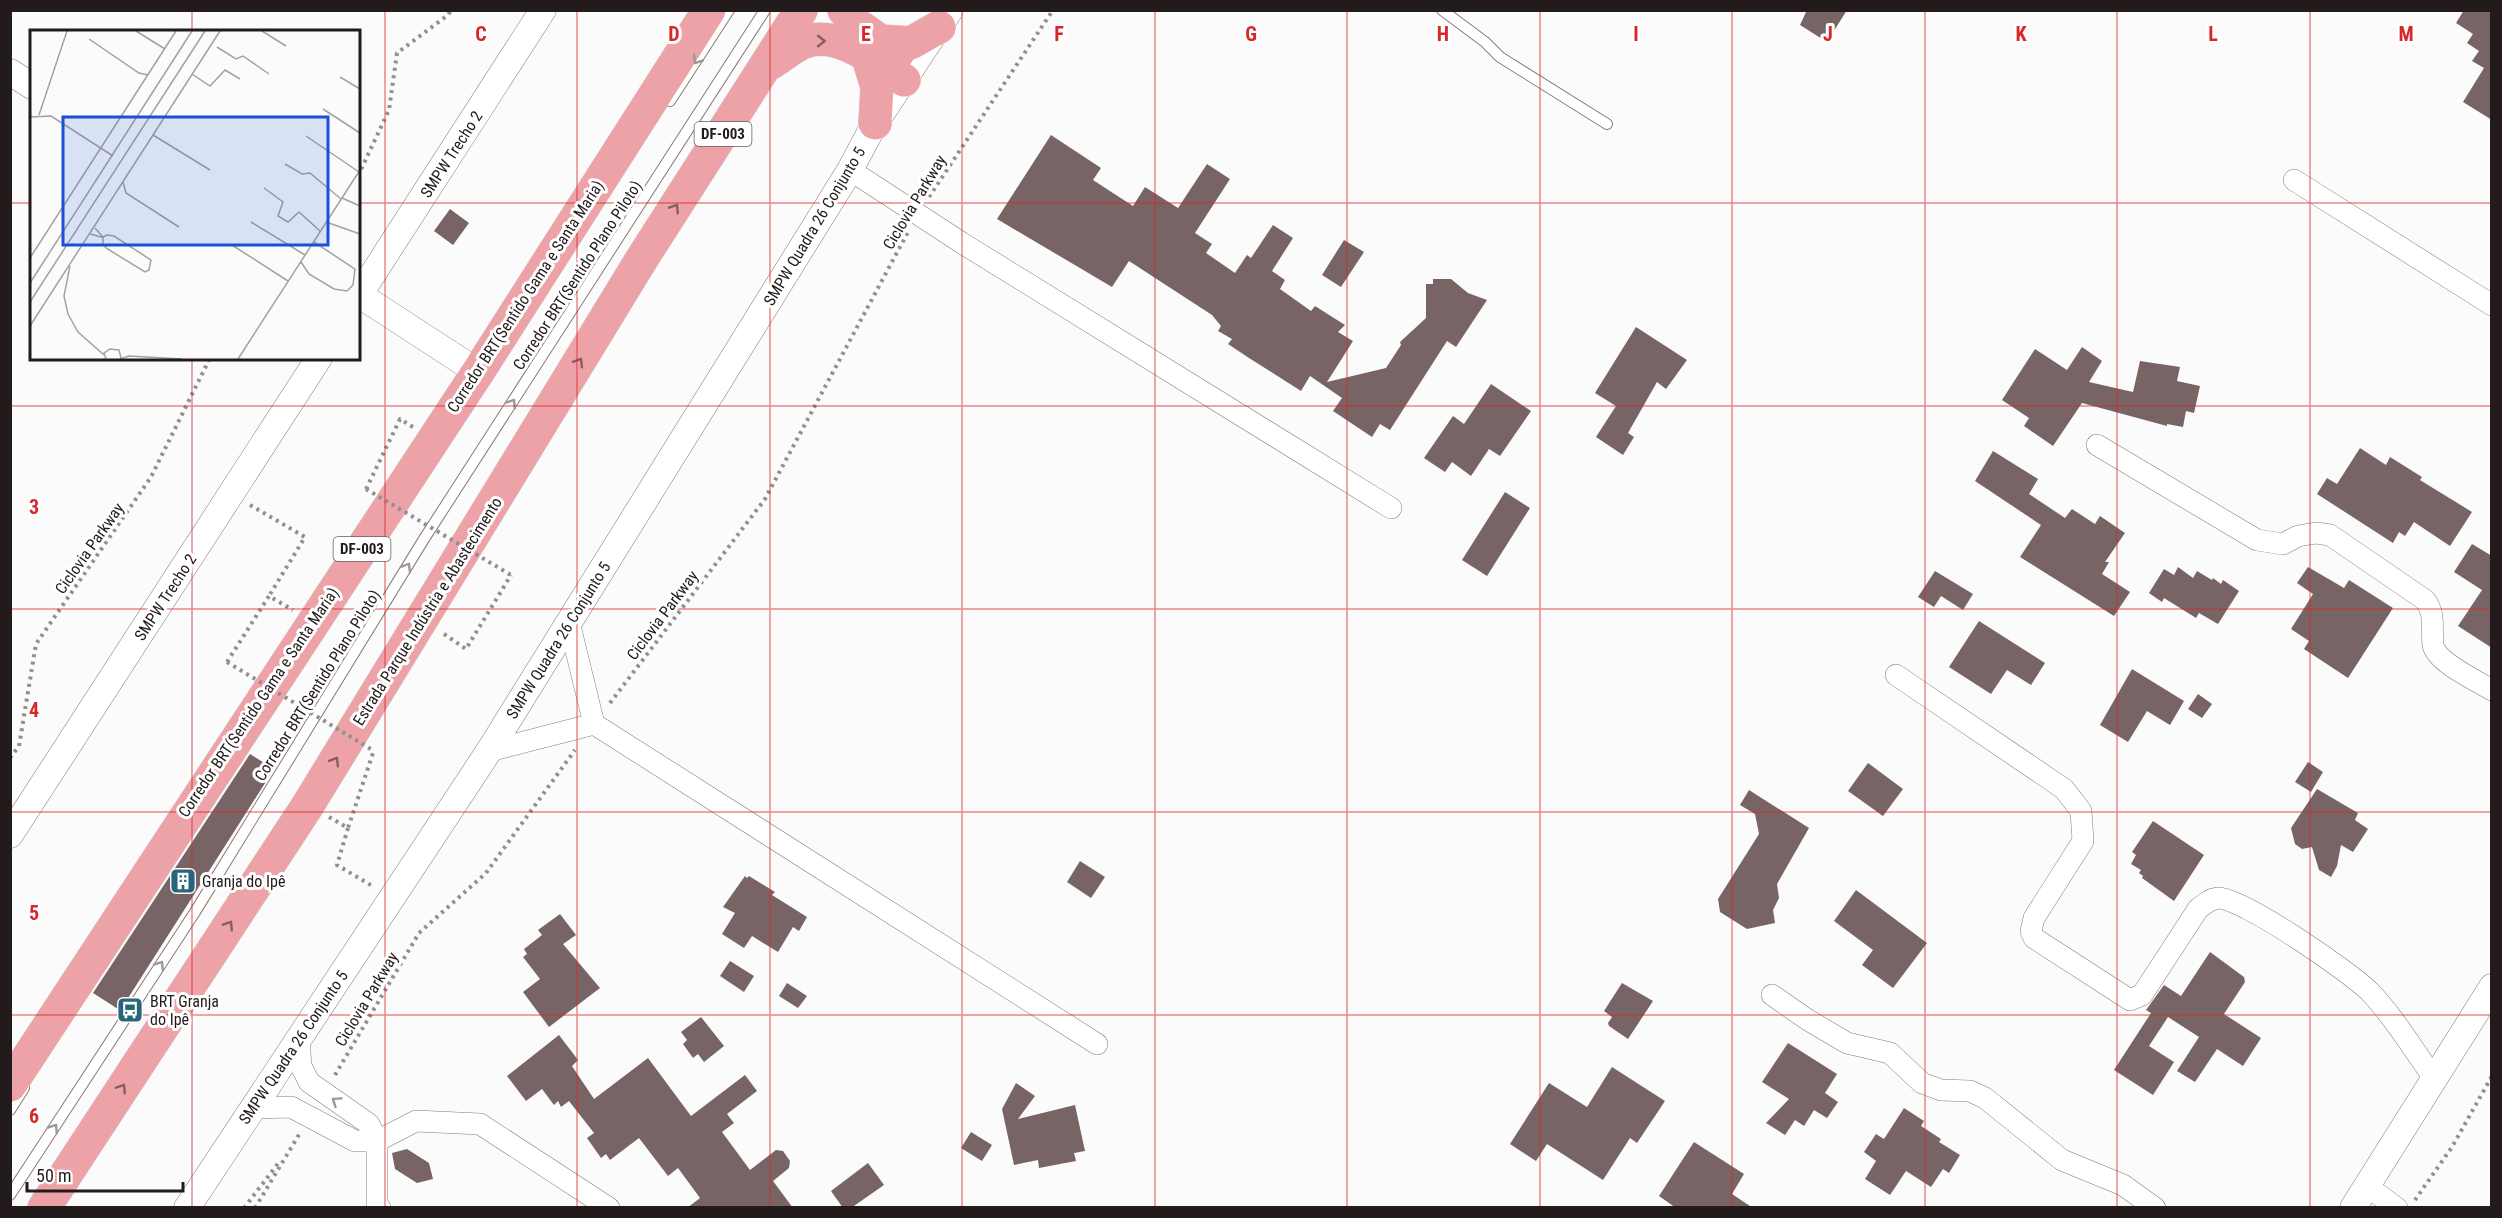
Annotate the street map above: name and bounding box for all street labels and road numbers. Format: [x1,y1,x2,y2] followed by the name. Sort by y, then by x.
[416,107,487,201] street label: SMPW Trecho 2
[694,122,752,146] road number: DF-003
[760,143,869,309] street label: SMPW Quadra 26 Conjunto 5
[879,151,950,253] street label: Ciclovia Parkway
[443,177,608,416] street label: Corredor BRT(Sentido Gama e Santa Maria)
[509,177,646,373] street label: Corredor BRT(Sentido Plano Piloto)
[349,494,506,729] street label: Estrada Parque Indústria e Abastecimento
[51,499,128,597] street label: Ciclovia Parkway
[334,537,391,561] road number: DF-003
[130,550,201,644] street label: SMPW Trecho 2
[502,558,615,722] street label: SMPW Quadra 26 Conjunto 5
[623,567,702,664] street label: Ciclovia Parkway
[174,584,343,821] street label: Corredor BRT(Sentido Gama e Santa Maria)
[251,586,384,784] street label: Corredor BRT(Sentido Plano Piloto)
[331,948,402,1050] street label: Ciclovia Parkway
[235,967,352,1128] street label: SMPW Quadra 26 Conjunto 5

